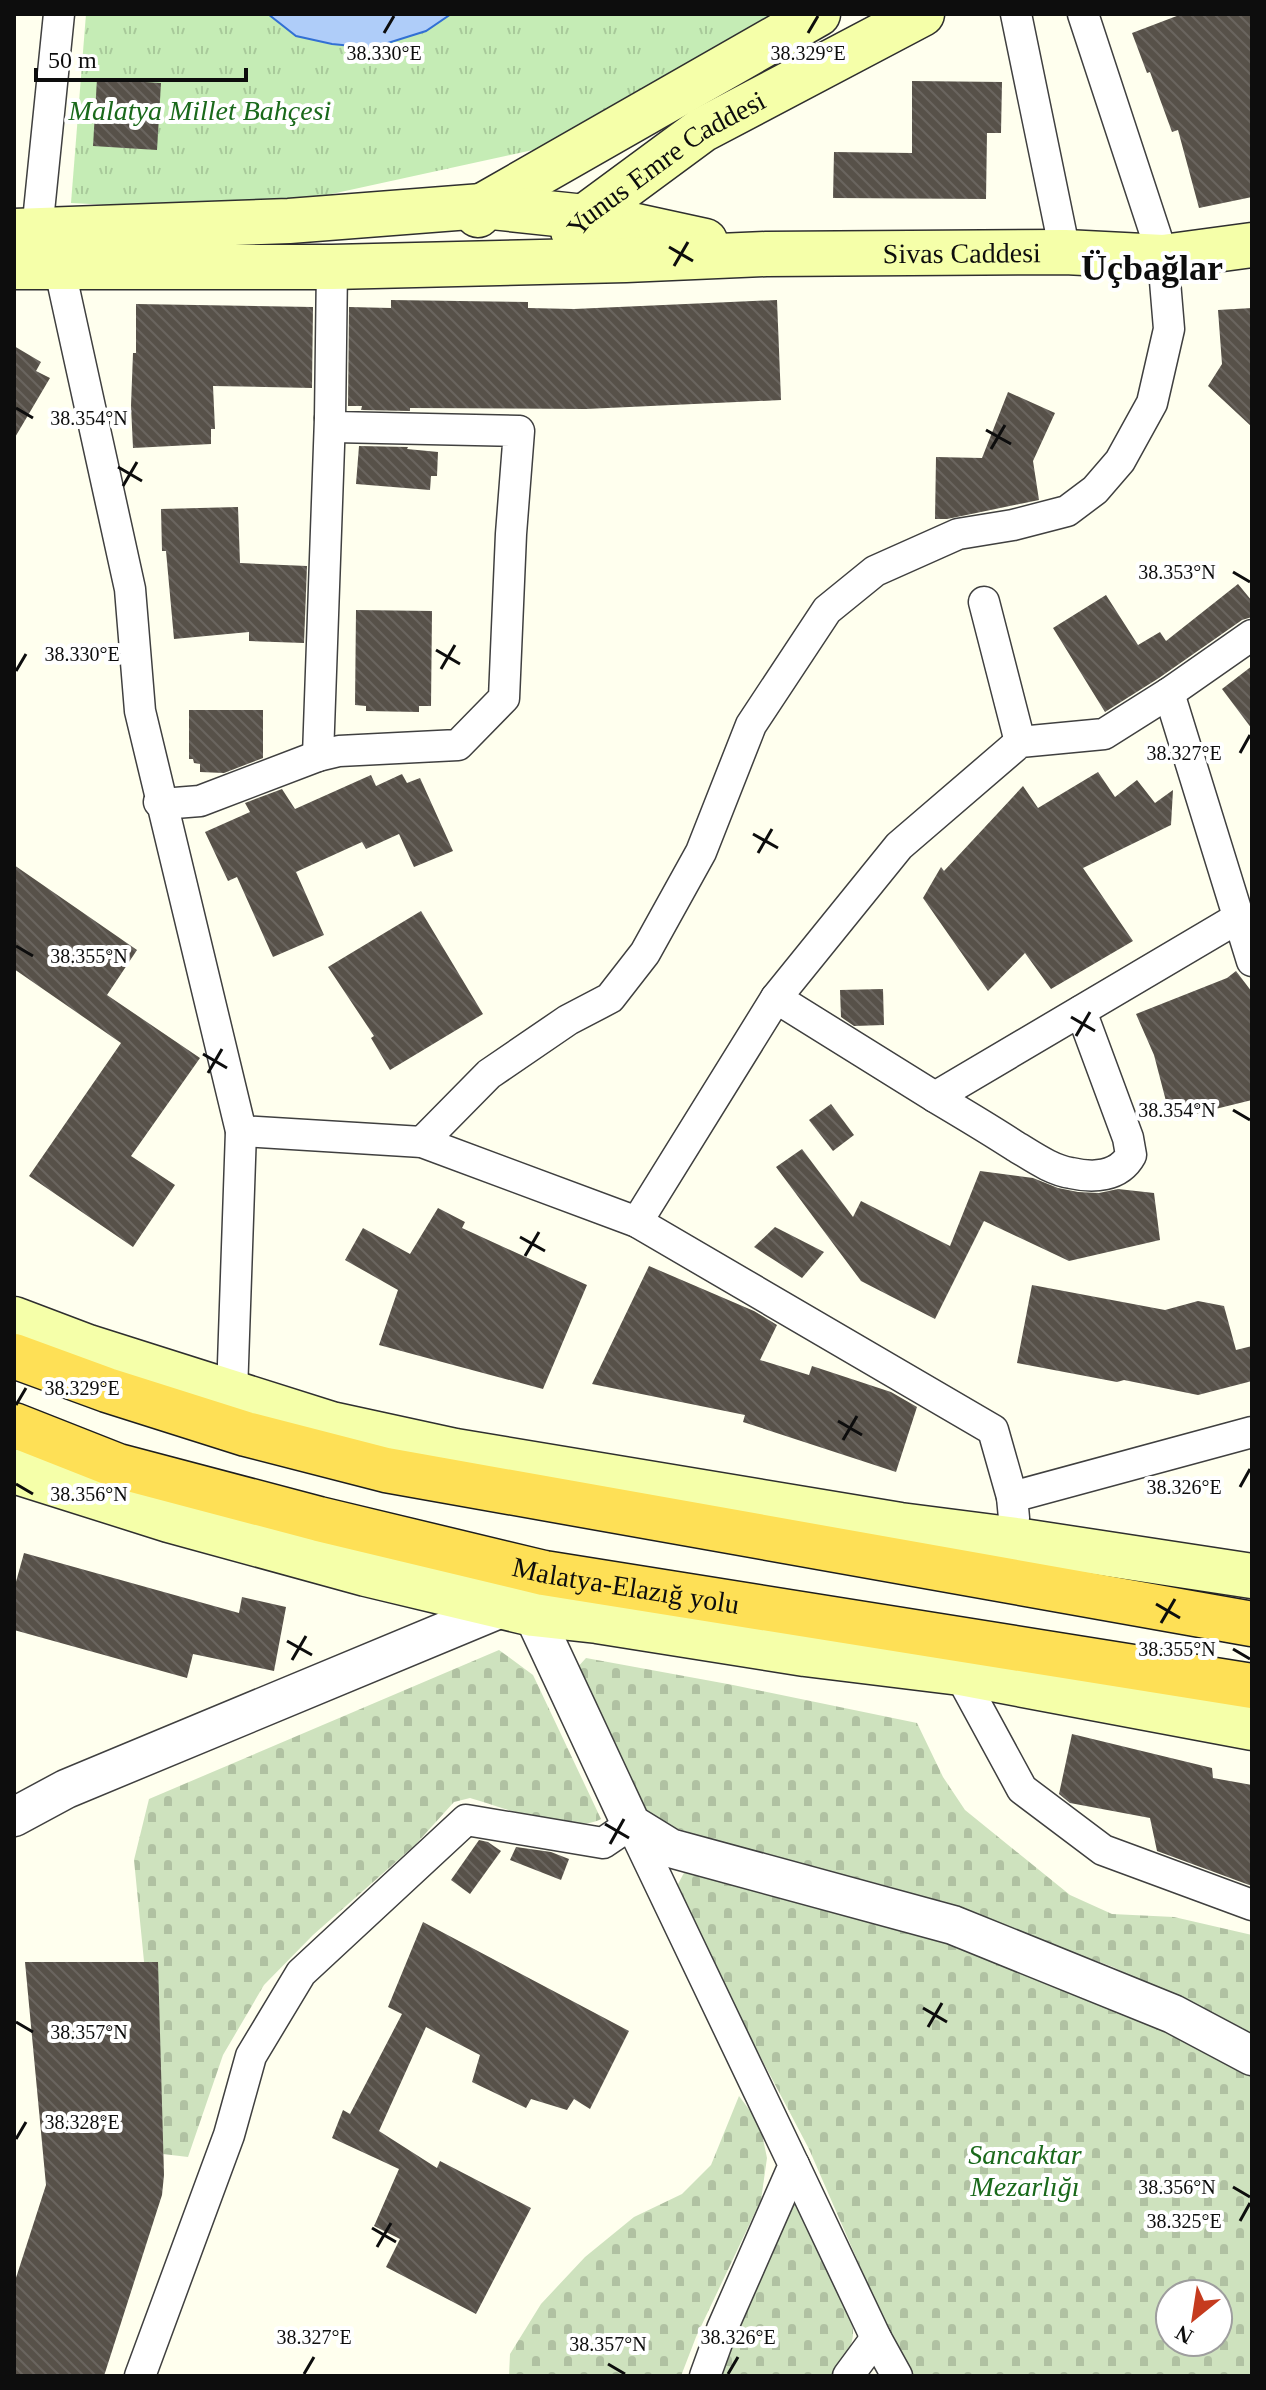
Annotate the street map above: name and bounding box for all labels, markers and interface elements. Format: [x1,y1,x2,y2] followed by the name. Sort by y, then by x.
[36,32,246,82] scale bar
[346,42,422,64] text: 38.330°E
[770,42,846,64] text: 38.329°E
[48,47,97,73] text: 50 m
[560,84,771,242] street label: Yunus Emre Caddesi
[68,95,331,126] park label: Malatya Millet Bahçesi
[883,237,1041,269] street label: Sivas Caddesi
[1081,248,1223,288] district label: Üçbağlar
[50,407,128,429] text: 38.354°N
[1138,561,1216,583] text: 38.353°N
[44,643,120,665] text: 38.330°E
[1146,742,1222,764] text: 38.327°E
[50,945,128,967] text: 38.355°N
[1138,1099,1216,1121] text: 38.354°N
[44,1377,120,1399] text: 38.329°E
[1146,1476,1222,1498] text: 38.326°E
[50,1483,128,1505] text: 38.356°N
[509,1551,742,1619] street label: Malatya-Elazığ yolu
[1138,1638,1216,1660] text: 38.355°N
[50,2021,128,2043] text: 38.357°N
[44,2111,120,2133] text: 38.328°E
[968,2139,1082,2202] park label: Sancaktar Mezarlığı
[1138,2176,1216,2198] text: 38.356°N
[1146,2210,1222,2232] text: 38.325°E
[1154,2278,1234,2358] north arrow
[1171,2320,1197,2350] text: N
[276,2326,352,2348] text: 38.327°E
[700,2326,776,2348] text: 38.326°E
[569,2333,647,2355] text: 38.357°N

